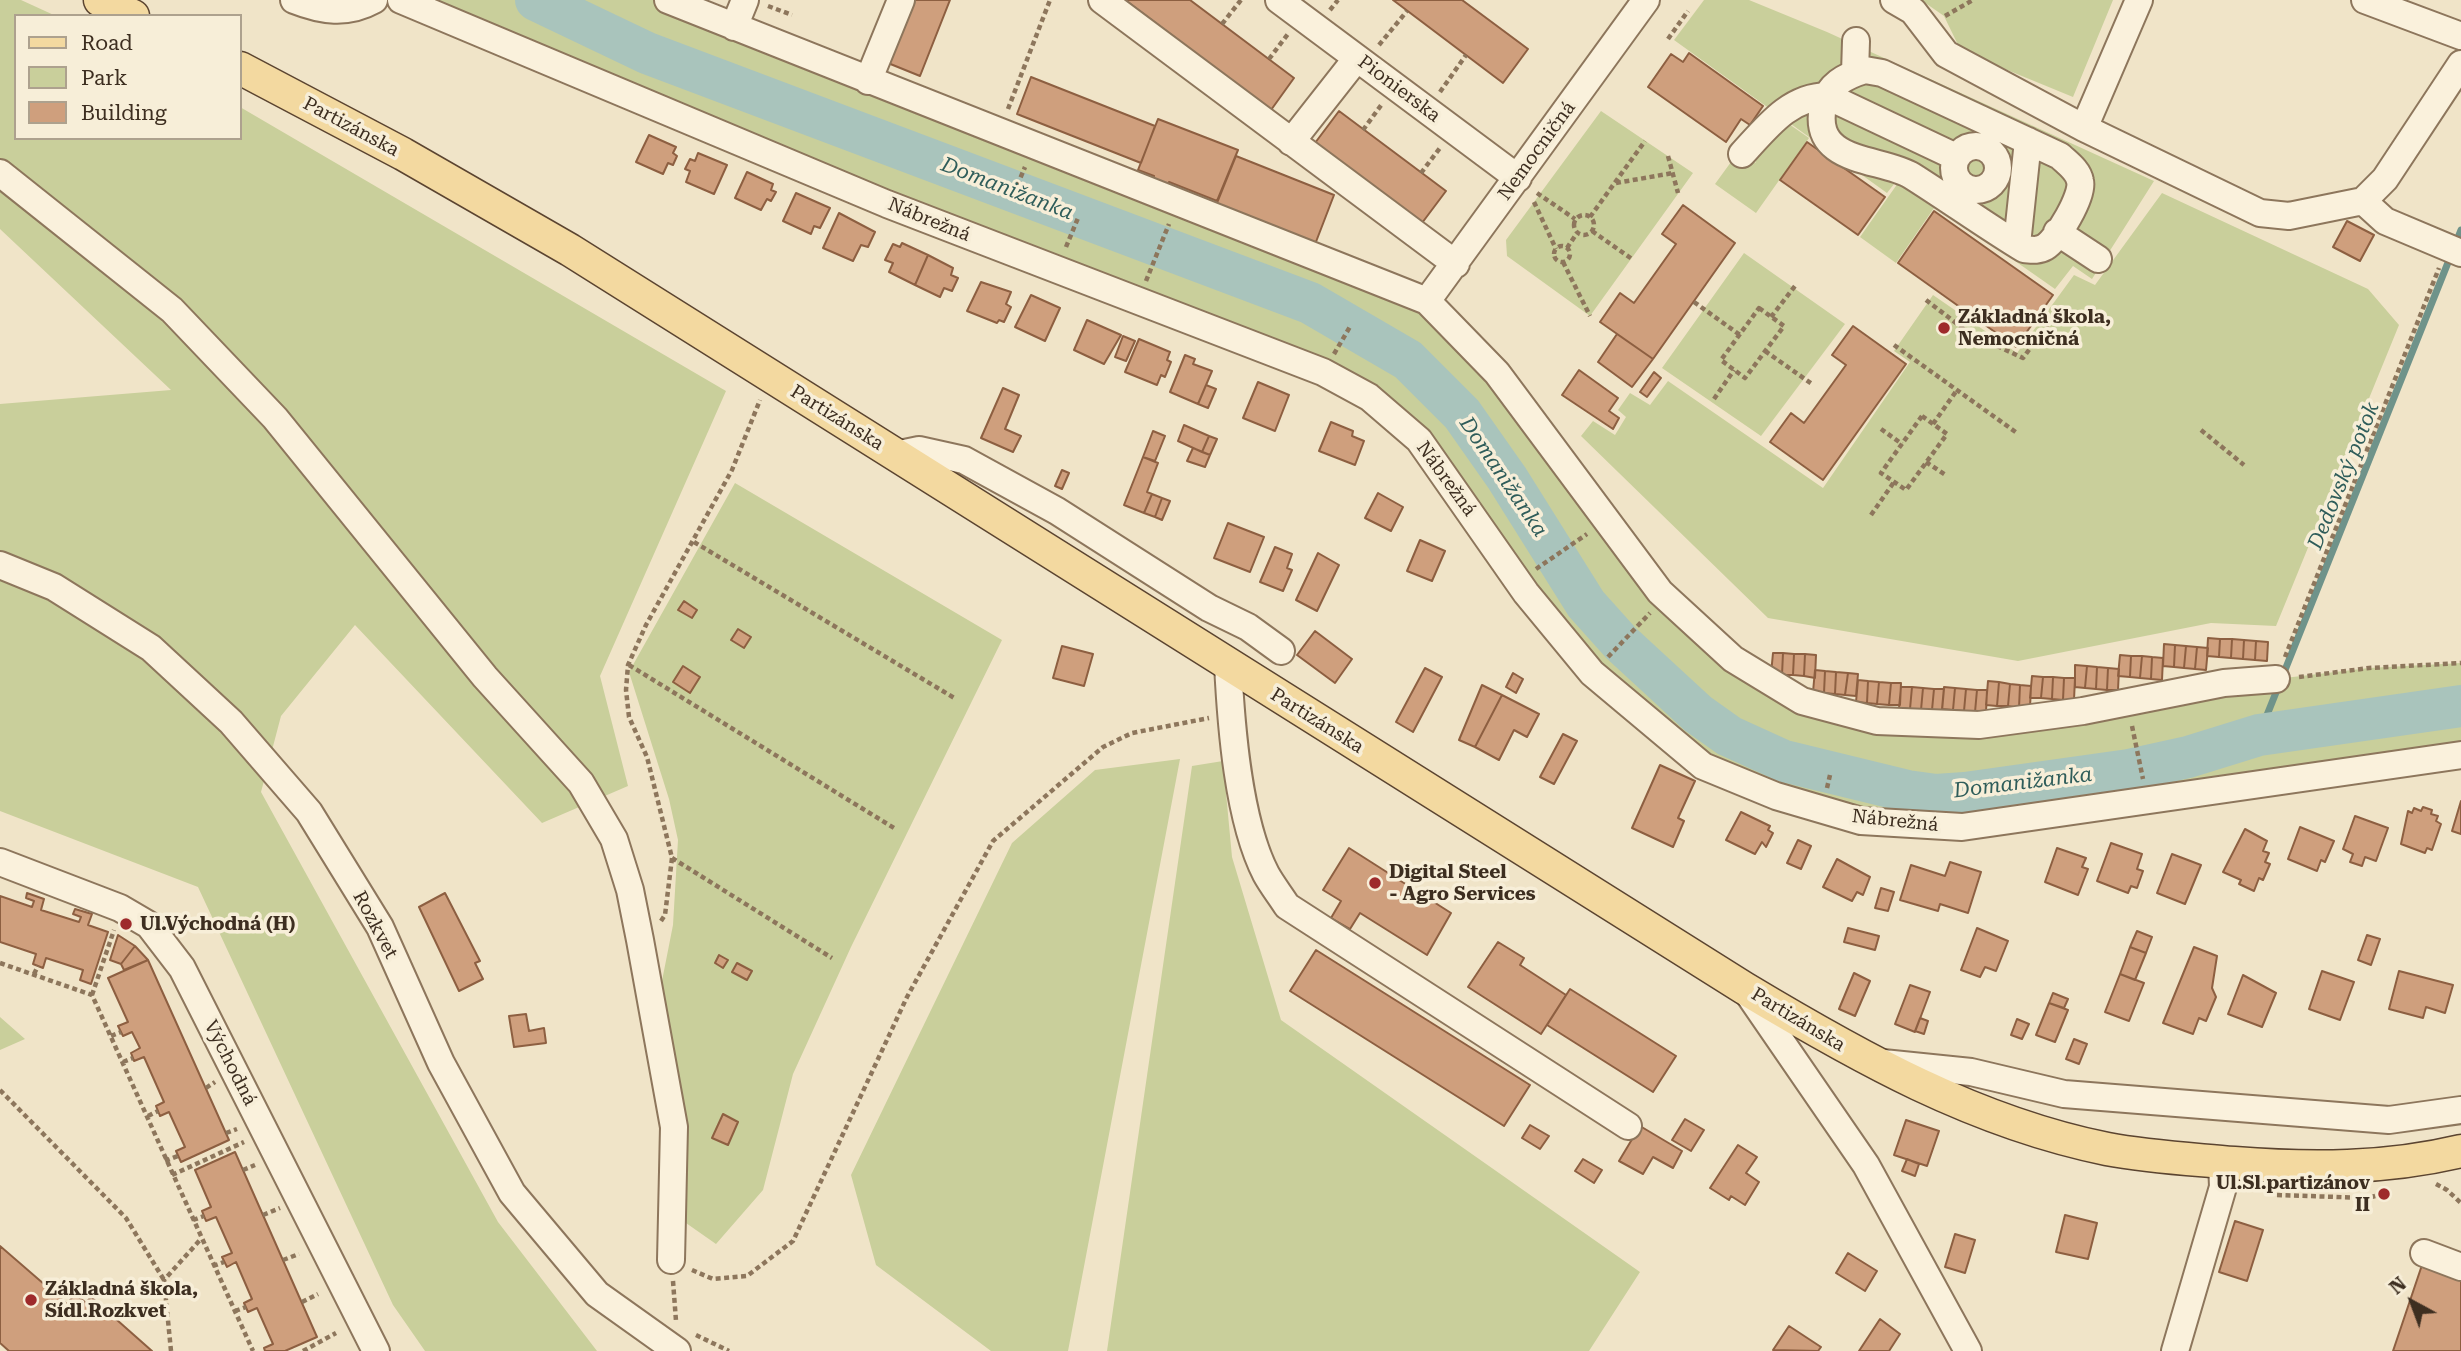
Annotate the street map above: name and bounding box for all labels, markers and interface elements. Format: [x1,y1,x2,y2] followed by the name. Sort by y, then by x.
[14,14,242,140] legend
[81,31,133,55] text: Road
[1353,51,1445,127] street label: Pionierska
[81,66,127,90] text: Park
[299,92,403,162] street label: Partizánska
[1494,97,1580,205] street label: Nemocničná
[81,101,167,125] text: Building
[937,152,1077,226] water label: Domanižanka
[884,193,974,247] street label: Nábrežná
[1958,306,2111,350] place label: Základná škola, Nemocničná
[1936,320,1952,336] marker: Základná škola, Nemocničná
[786,380,888,456] street label: Partizánska
[2303,399,2385,553] water label: Dedovský potok
[1454,412,1552,542] water label: Domanižanka
[1411,437,1481,521] street label: Nábrežná
[1266,683,1368,759] street label: Partizánska
[1952,762,2094,804] water label: Domanižanka
[1851,805,1939,837] street label: Nábrežná
[1389,861,1536,905] place label: Digital Steel - Agro Services
[1367,875,1383,891] marker: Digital Steel - Agro Services
[348,887,402,963] street label: Rozkvet
[140,913,295,935] place label: Ul.Východná (H)
[118,916,134,932] marker: Ul.Východná (H)
[1747,983,1849,1057] street label: Partizánska
[199,1016,261,1110] street label: Východná
[2216,1172,2370,1216] place label: Ul.Sl.partizánov II
[2376,1186,2392,1202] marker: Ul.Sl.partizánov II
[2377,1267,2447,1337] north arrow
[2385,1272,2411,1299] text: N
[45,1278,198,1322] place label: Základná škola, Sídl.Rozkvet
[23,1292,39,1308] marker: Základná škola, Sídl.Rozkvet

